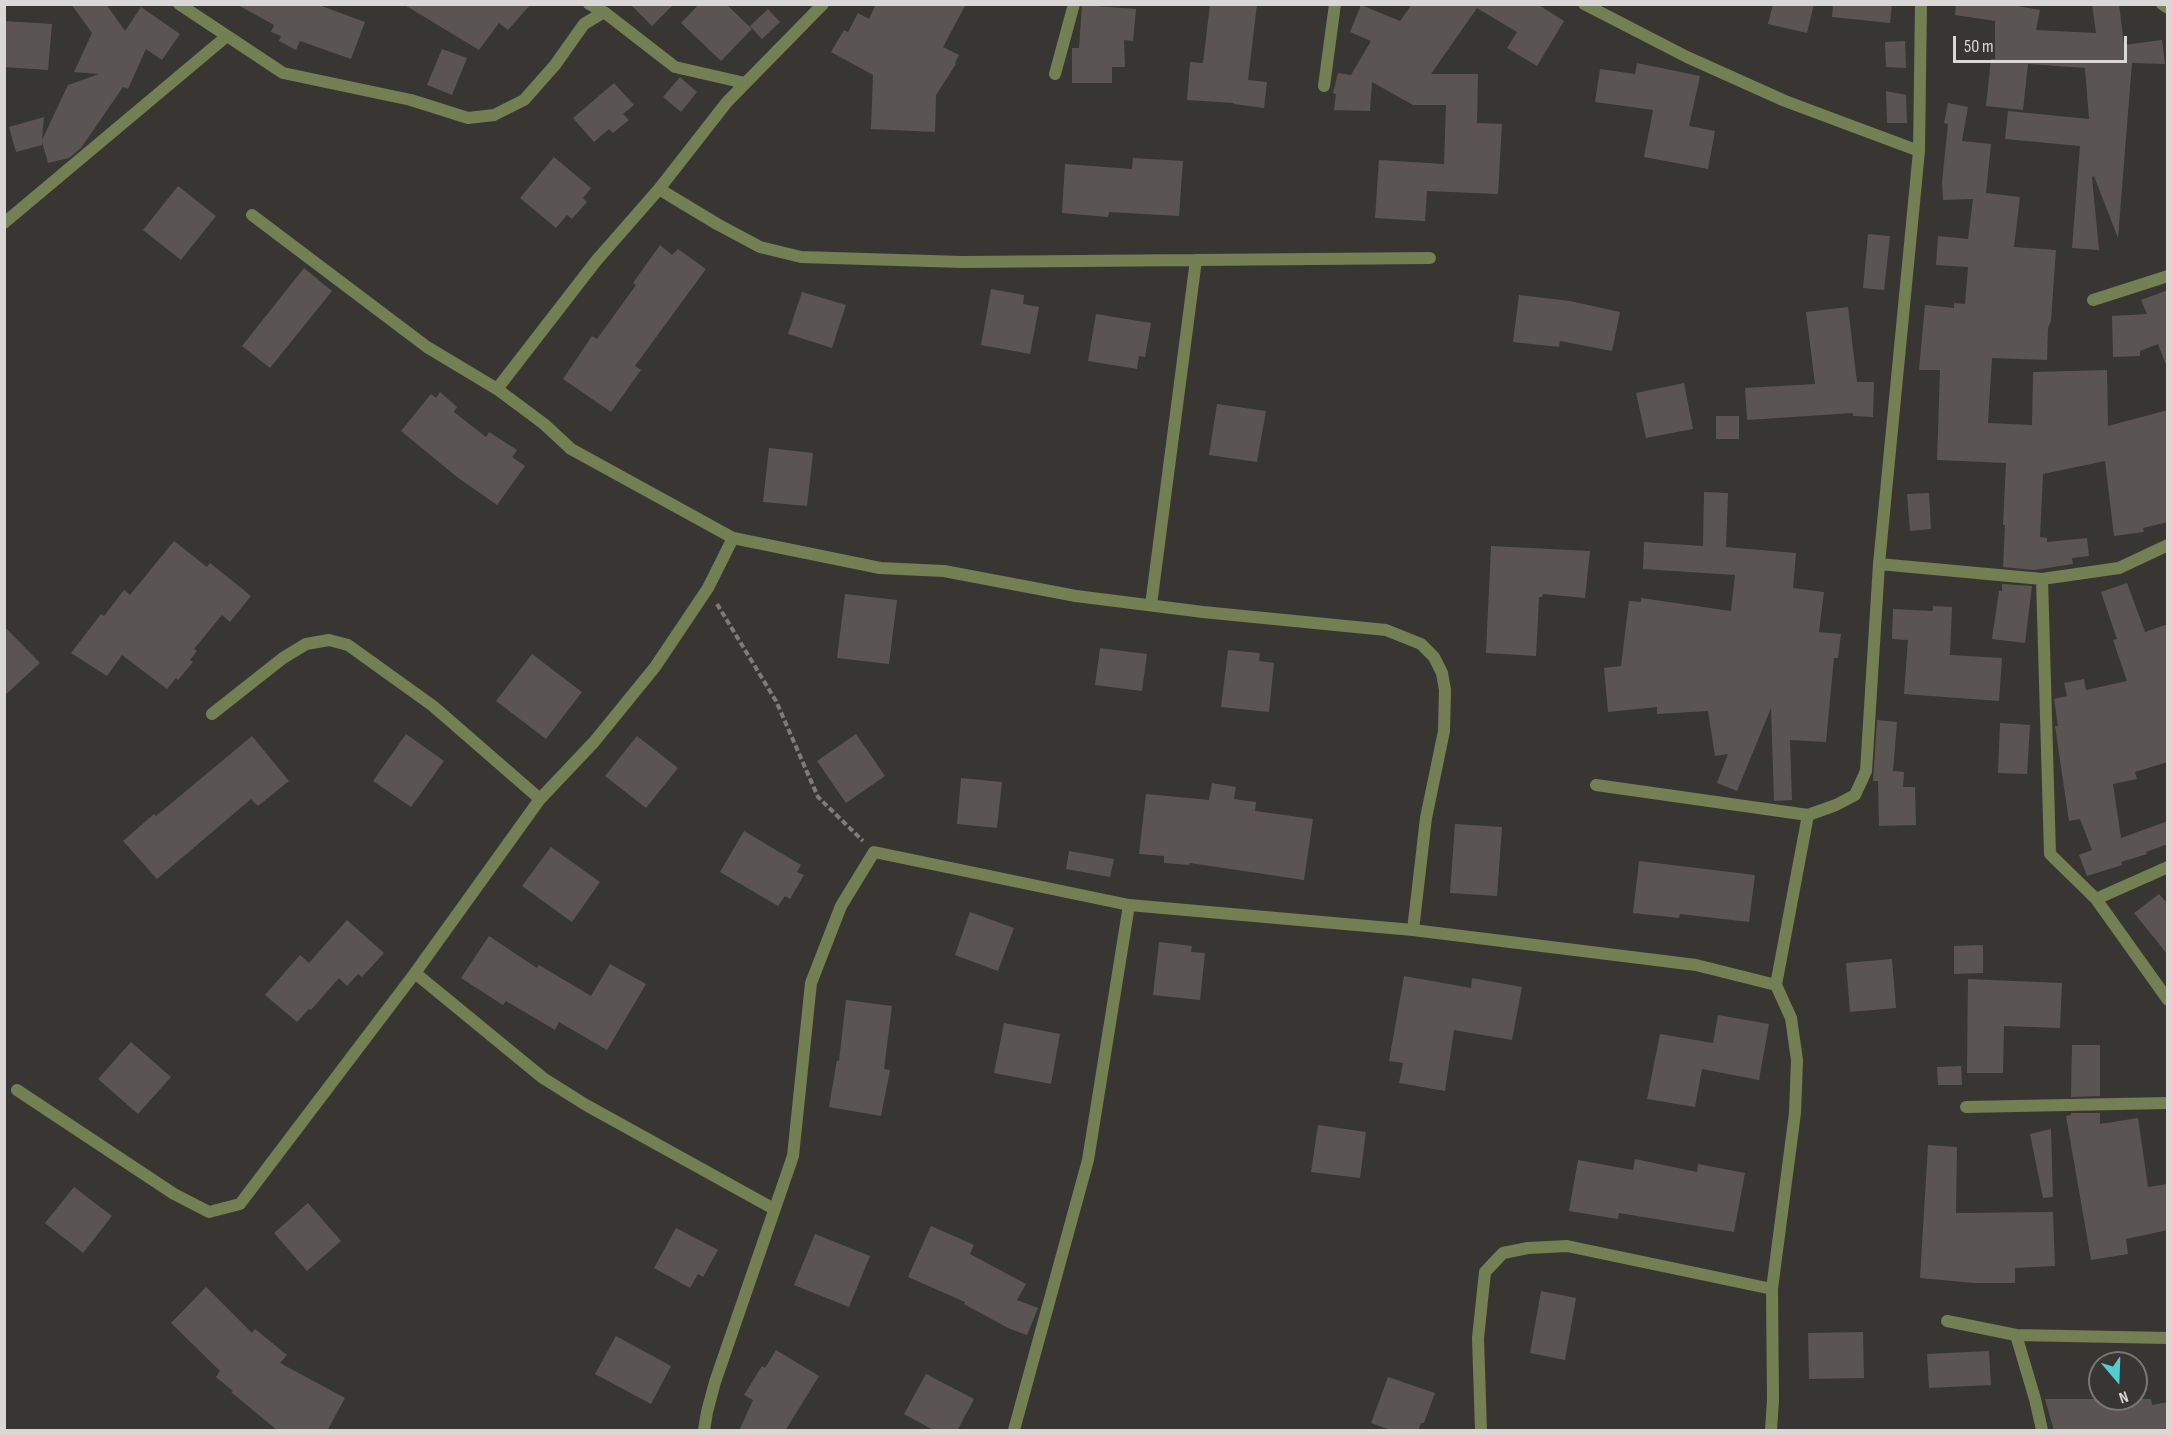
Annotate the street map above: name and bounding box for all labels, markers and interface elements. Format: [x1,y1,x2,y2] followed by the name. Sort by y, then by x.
[1956,24,2130,62] scale bar
[1964,36,1994,57] text: 50 m
[2088,1351,2148,1411] north arrow
[2116,1386,2131,1407] text: N

